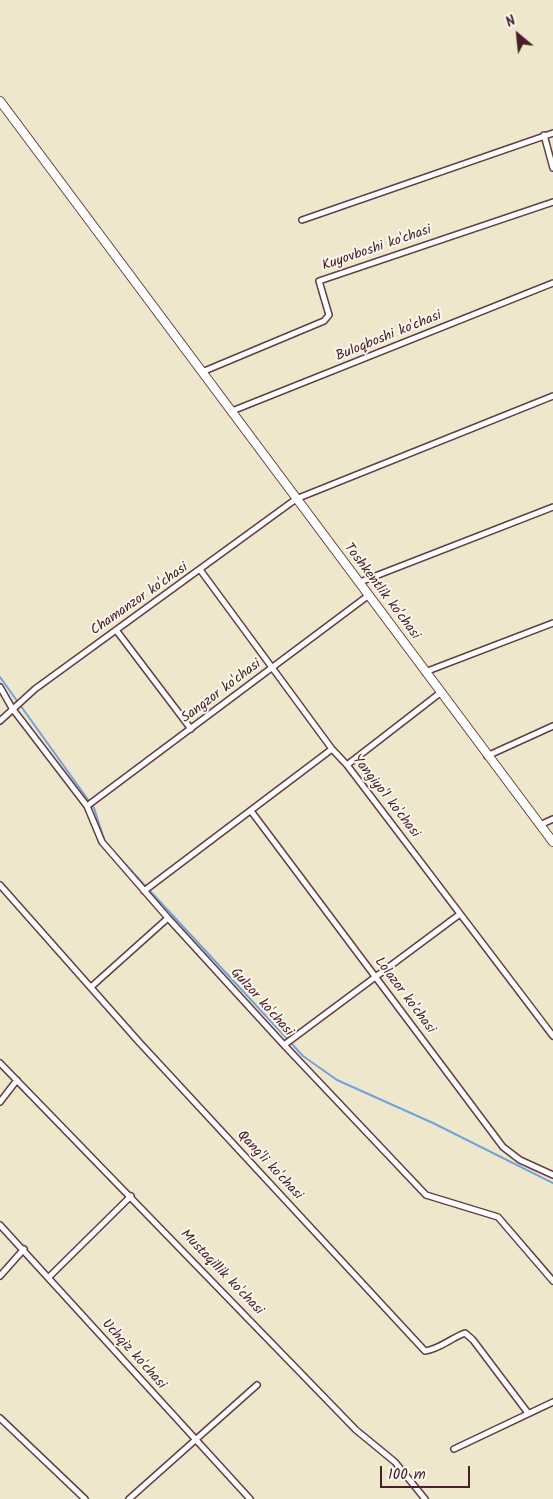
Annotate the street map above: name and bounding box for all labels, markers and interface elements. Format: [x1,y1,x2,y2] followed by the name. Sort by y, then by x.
[493,10,543,60] north arrow
[502,10,520,34] text: N
[320,222,434,276] street label: Kuyovboshi ko'chasi
[334,308,444,366] street label: Buloqboshi ko'chasi
[339,540,423,644] street label: Toshkentlik ko'chasi
[88,560,192,640] street label: Chamanzor ko'chasi
[179,657,265,727] street label: Sangzor ko'chasi
[347,752,423,842] street label: Yangiyo'l ko'chasi
[370,955,438,1037] street label: Lolazor ko'chasi
[226,965,296,1041] street label: Gulzor ko'chasi
[233,1128,305,1204] street label: Qang'li ko'chasi
[176,1227,266,1319] street label: Mustaqillik ko'chasi
[97,1317,169,1393] street label: Uchqiz ko'chasi
[383,1456,473,1488] scale bar
[388,1463,426,1487] text: 100 m

